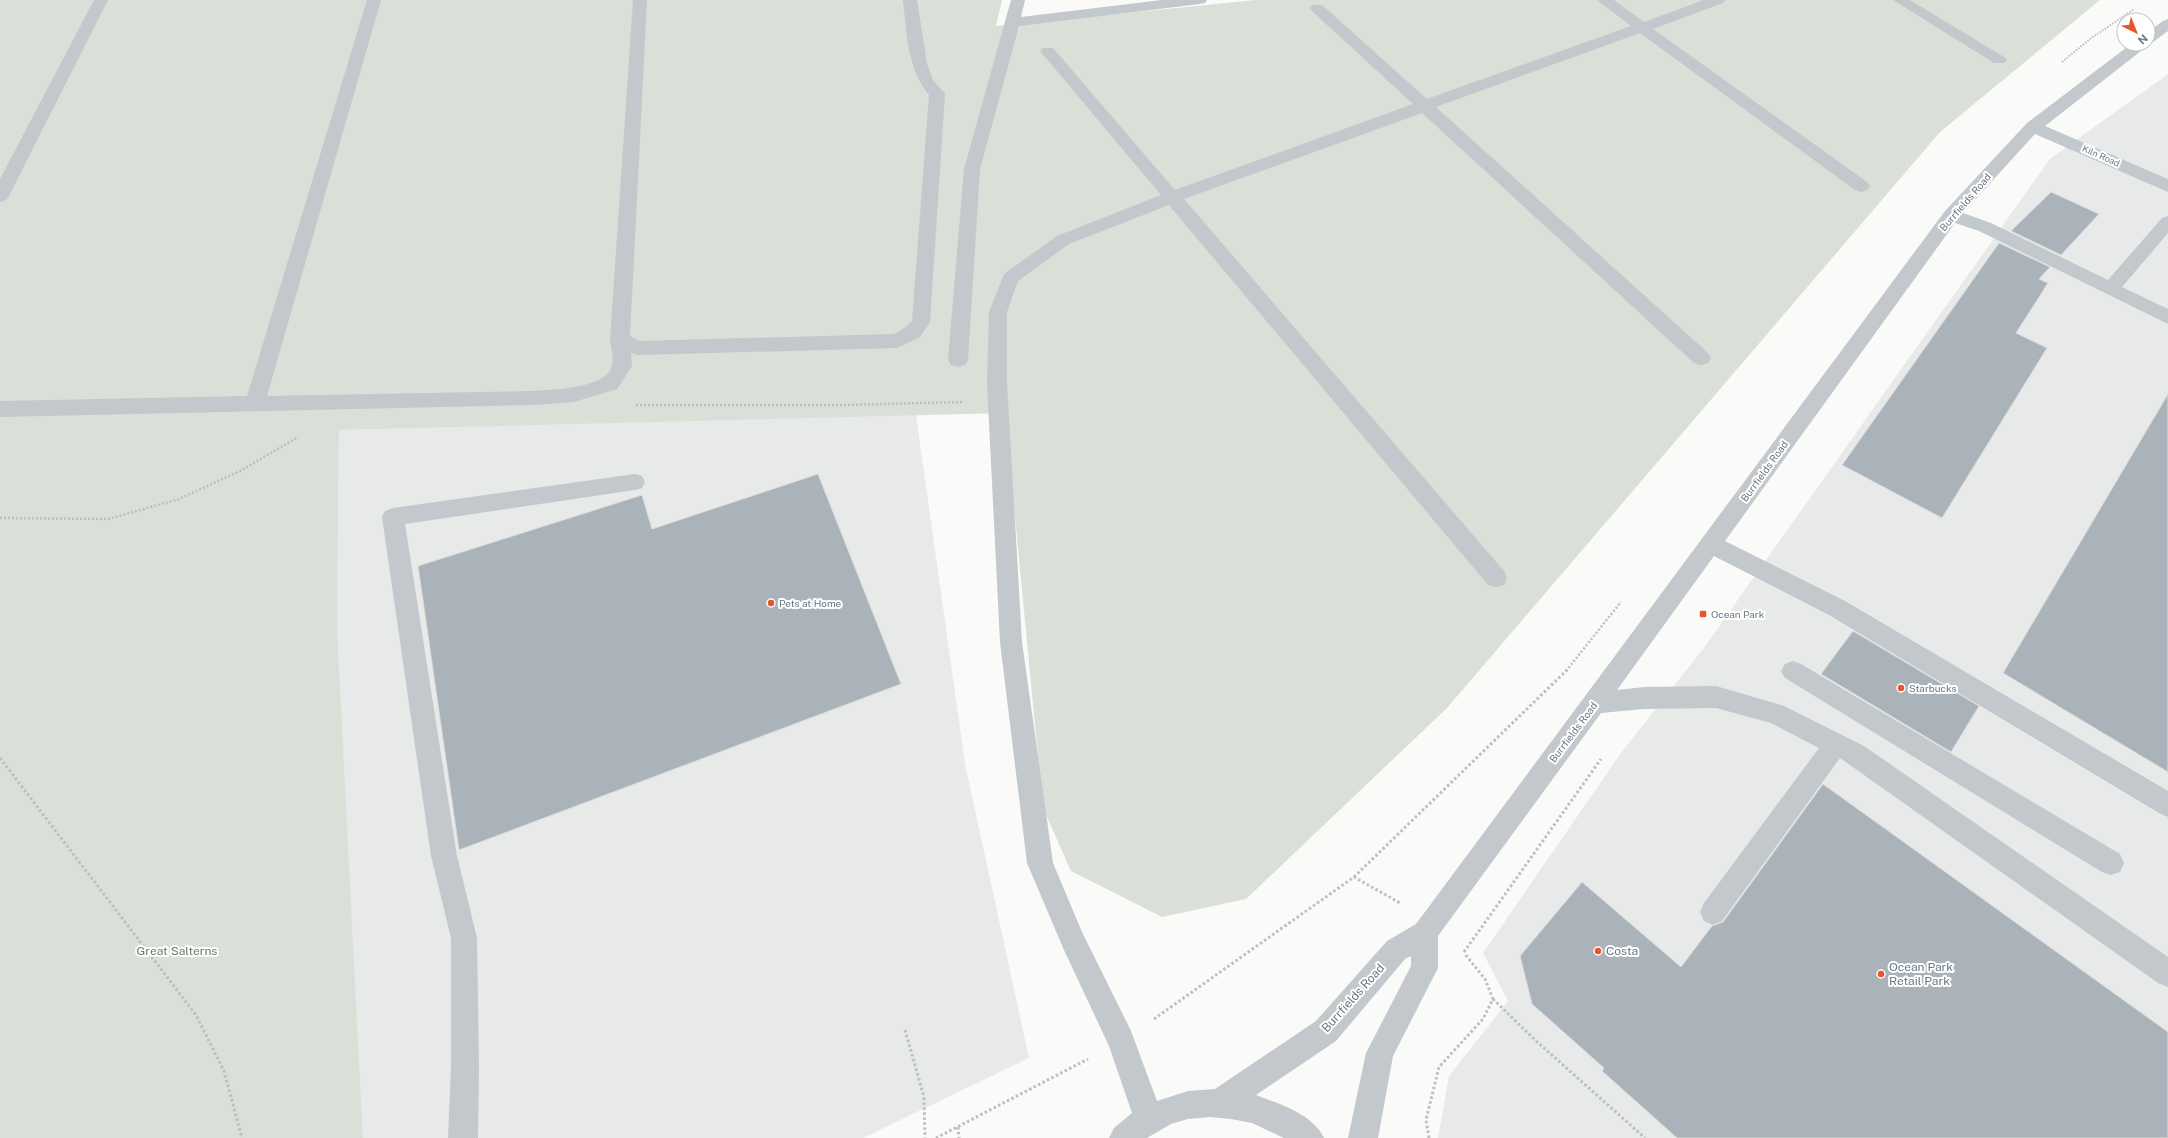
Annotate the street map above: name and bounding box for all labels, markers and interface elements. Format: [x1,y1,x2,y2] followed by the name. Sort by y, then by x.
[2116,12,2156,52] north arrow
[2136,32,2150,47] text: N
[2081,142,2122,169] street label: Kiln Road
[1937,171,1993,233] street label: Burrfields Road
[1738,438,1790,504] street label: Burrfields Road
[779,597,842,609] place label: Pets at Home
[766,598,776,608] marker: Pets at Home
[1711,608,1765,620] place label: Ocean Park
[1698,609,1708,619] marker: Ocean Park
[1909,682,1956,694] place label: Starbucks
[1896,683,1906,693] marker: Starbucks
[1546,700,1600,764] street label: Burrfields Road
[137,944,217,958] park label: Great Salterns
[1606,944,1638,958] place label: Costa
[1593,946,1603,956] marker: Costa
[1889,960,1953,988] place label: Ocean Park Retail Park
[1319,961,1387,1035] street label: Burrfields Road
[1876,969,1886,979] marker: Ocean Park Retail Park

